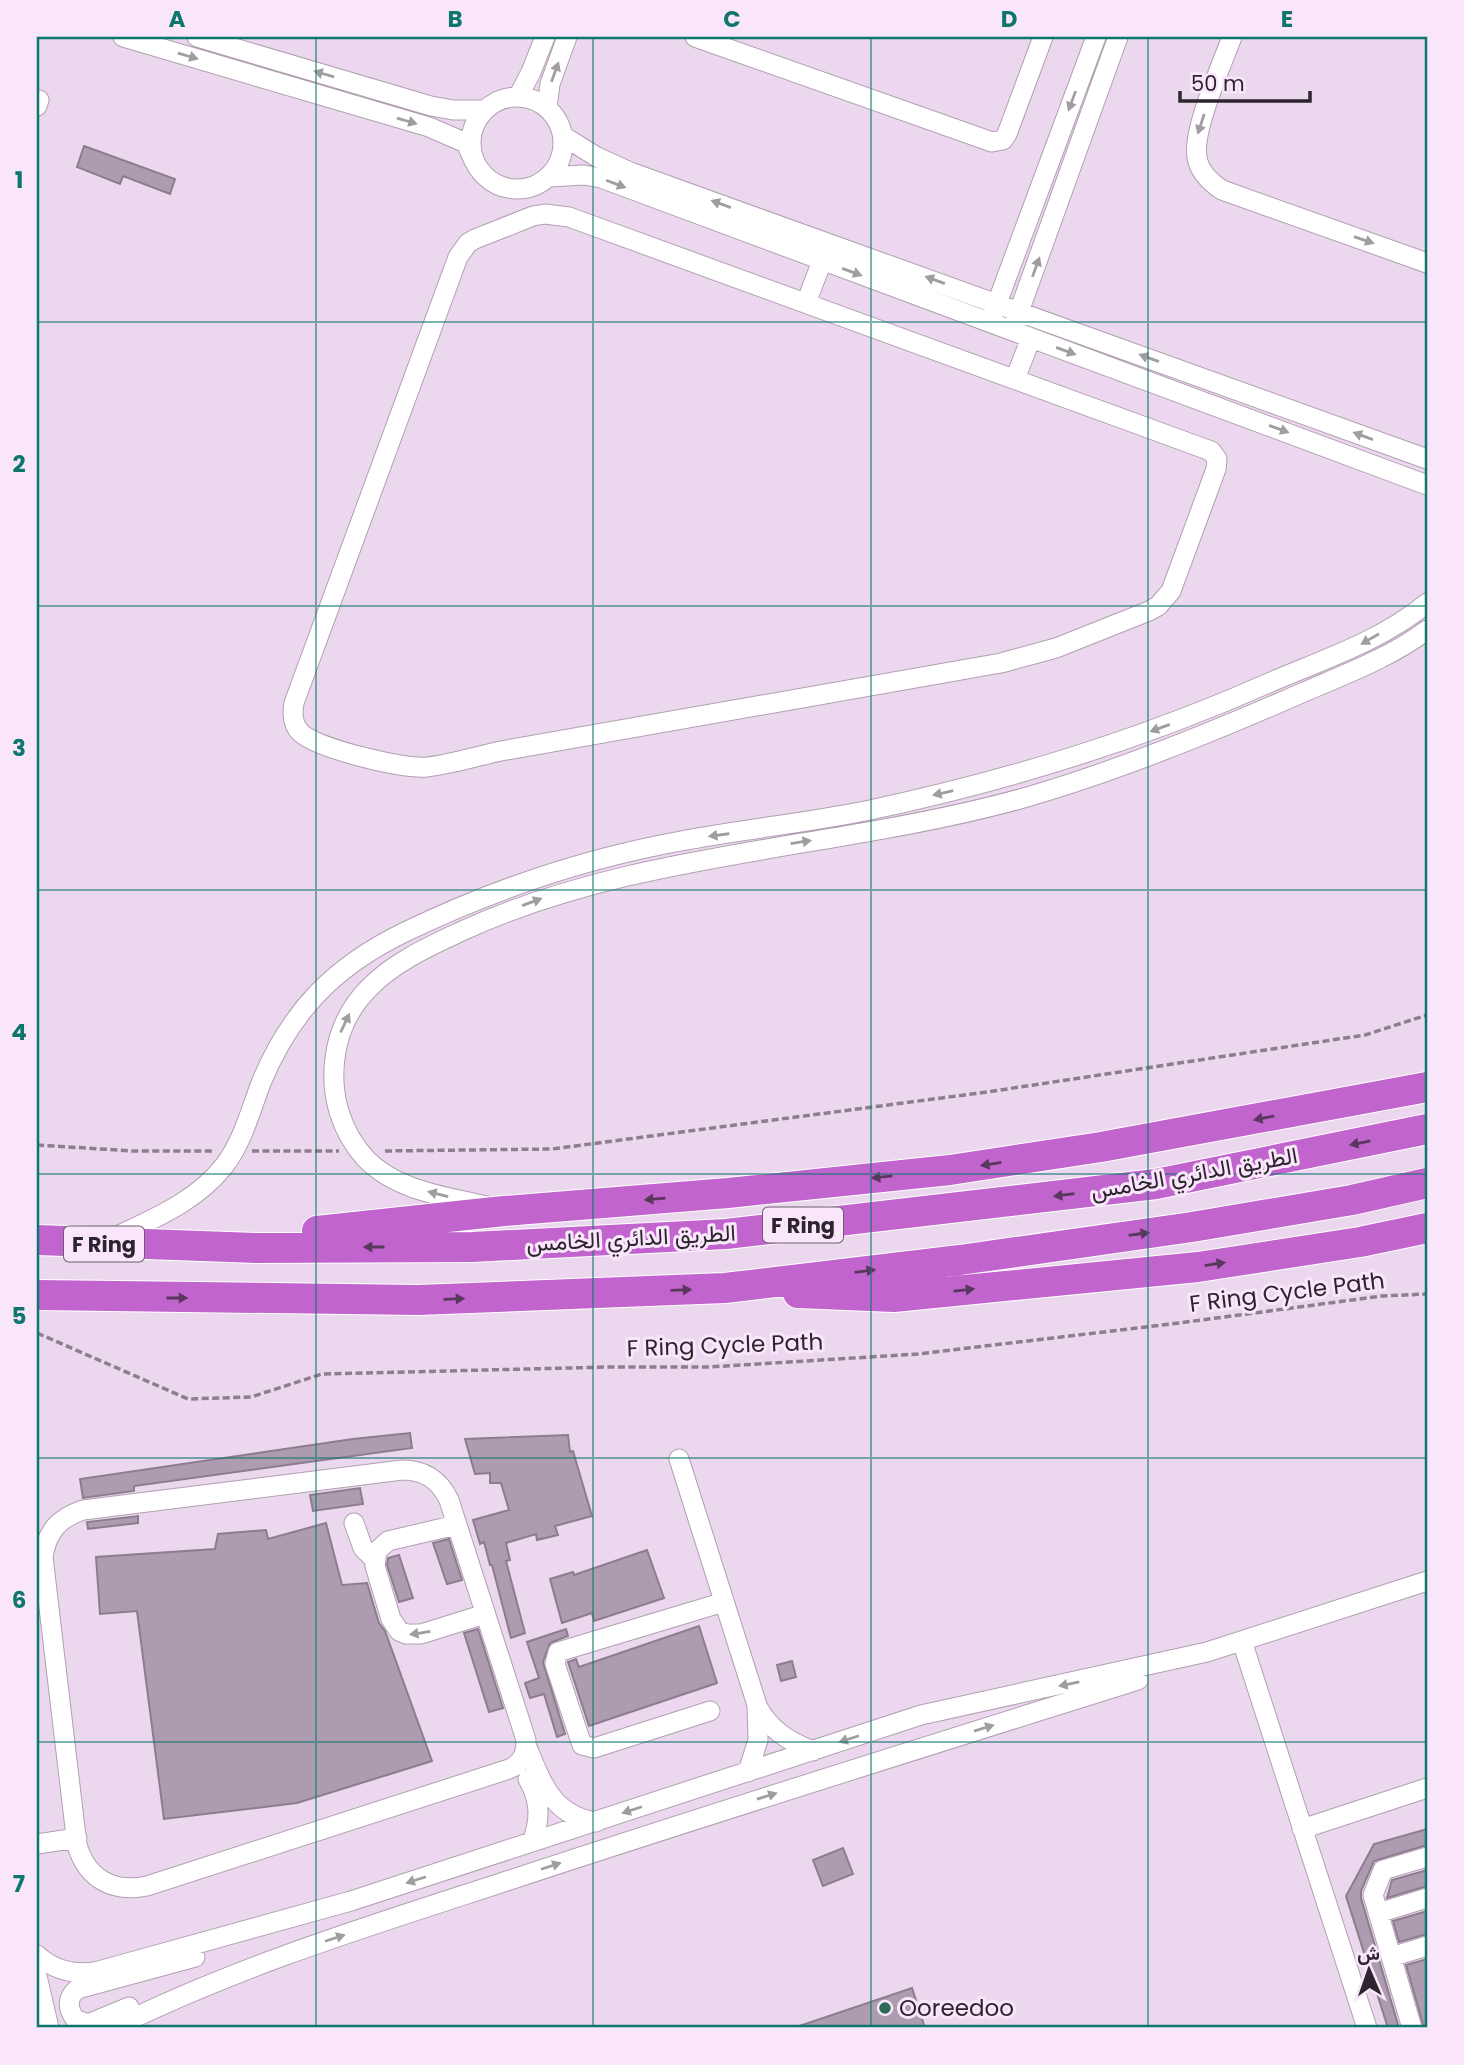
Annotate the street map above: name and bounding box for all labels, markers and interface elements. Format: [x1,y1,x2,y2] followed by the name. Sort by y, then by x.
[169,3,186,35] text: A
[447,3,463,35] text: B
[723,3,741,35] text: C
[1001,3,1017,35] text: D
[1281,3,1293,35] text: E
[178,52,199,62] one-way arrow
[1180,60,1310,104] scale bar
[550,61,561,82] one-way arrow
[313,69,334,79] one-way arrow
[1191,69,1245,98] text: 50 m
[1066,90,1077,111] one-way arrow
[1195,114,1206,135] one-way arrow
[396,116,417,126] one-way arrow
[15,164,23,196] text: 1
[606,179,627,190] one-way arrow
[710,198,731,209] one-way arrow
[1354,235,1375,246] one-way arrow
[1030,257,1041,278] one-way arrow
[842,267,863,278] one-way arrow
[925,274,946,285] one-way arrow
[1055,346,1076,357] one-way arrow
[1139,352,1160,363] one-way arrow
[1269,424,1290,435] one-way arrow
[1352,430,1373,441] one-way arrow
[12,448,26,480] text: 2
[1360,633,1379,645] one-way arrow
[1150,723,1171,734] one-way arrow
[12,732,26,764] text: 3
[932,788,954,799] one-way arrow
[708,830,730,841] one-way arrow
[790,836,812,847] one-way arrow
[521,897,542,908] one-way arrow
[340,1013,351,1033] one-way arrow
[11,1016,27,1048] text: 4
[1253,1113,1275,1124] one-way arrow
[1349,1137,1371,1148] one-way arrow
[1088,1139,1301,1210] street label: الطريق الدائري الخامس
[980,1159,1002,1170] one-way arrow
[871,1172,893,1183] one-way arrow
[427,1188,449,1199] one-way arrow
[1053,1189,1075,1200] one-way arrow
[644,1194,666,1205] one-way arrow
[763,1208,843,1242] road number: F Ring
[526,1217,737,1262] street label: الطريق الدائري الخامس
[64,1226,144,1262] road number: F Ring
[1128,1228,1150,1239] one-way arrow
[362,1241,384,1253] one-way arrow
[1204,1258,1226,1269] one-way arrow
[1188,1264,1386,1320] street label: F Ring Cycle Path
[855,1266,877,1277] one-way arrow
[670,1284,692,1295] one-way arrow
[953,1284,975,1295] one-way arrow
[167,1292,189,1304] one-way arrow
[443,1293,465,1304] one-way arrow
[12,1300,26,1332] text: 5
[626,1326,824,1364] street label: F Ring Cycle Path
[12,1584,26,1616] text: 6
[409,1628,431,1639] one-way arrow
[1058,1678,1080,1689] one-way arrow
[974,1723,995,1733] one-way arrow
[838,1734,859,1745] one-way arrow
[757,1791,778,1801] one-way arrow
[622,1805,643,1815] one-way arrow
[540,1861,561,1871] one-way arrow
[13,1868,25,1900] text: 7
[405,1875,426,1886] one-way arrow
[324,1932,345,1942] one-way arrow
[1334,1936,1404,2006] north arrow
[1357,1940,1380,1967] text: ش
[899,1992,1014,2024] place label: Ooreedoo
[877,2000,893,2016] marker: Ooreedoo

